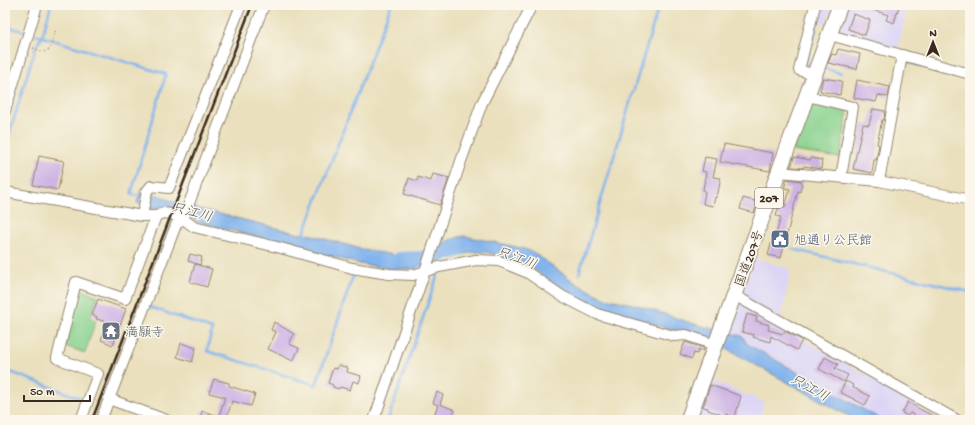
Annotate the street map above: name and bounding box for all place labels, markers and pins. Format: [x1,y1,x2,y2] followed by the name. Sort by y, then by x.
[769,228,791,250] public building icon: 旭通り公民館
[794,233,872,249] place label: 旭通り公民館
[100,320,122,342] temple icon: 満願寺
[125,325,164,341] place label: 満願寺

